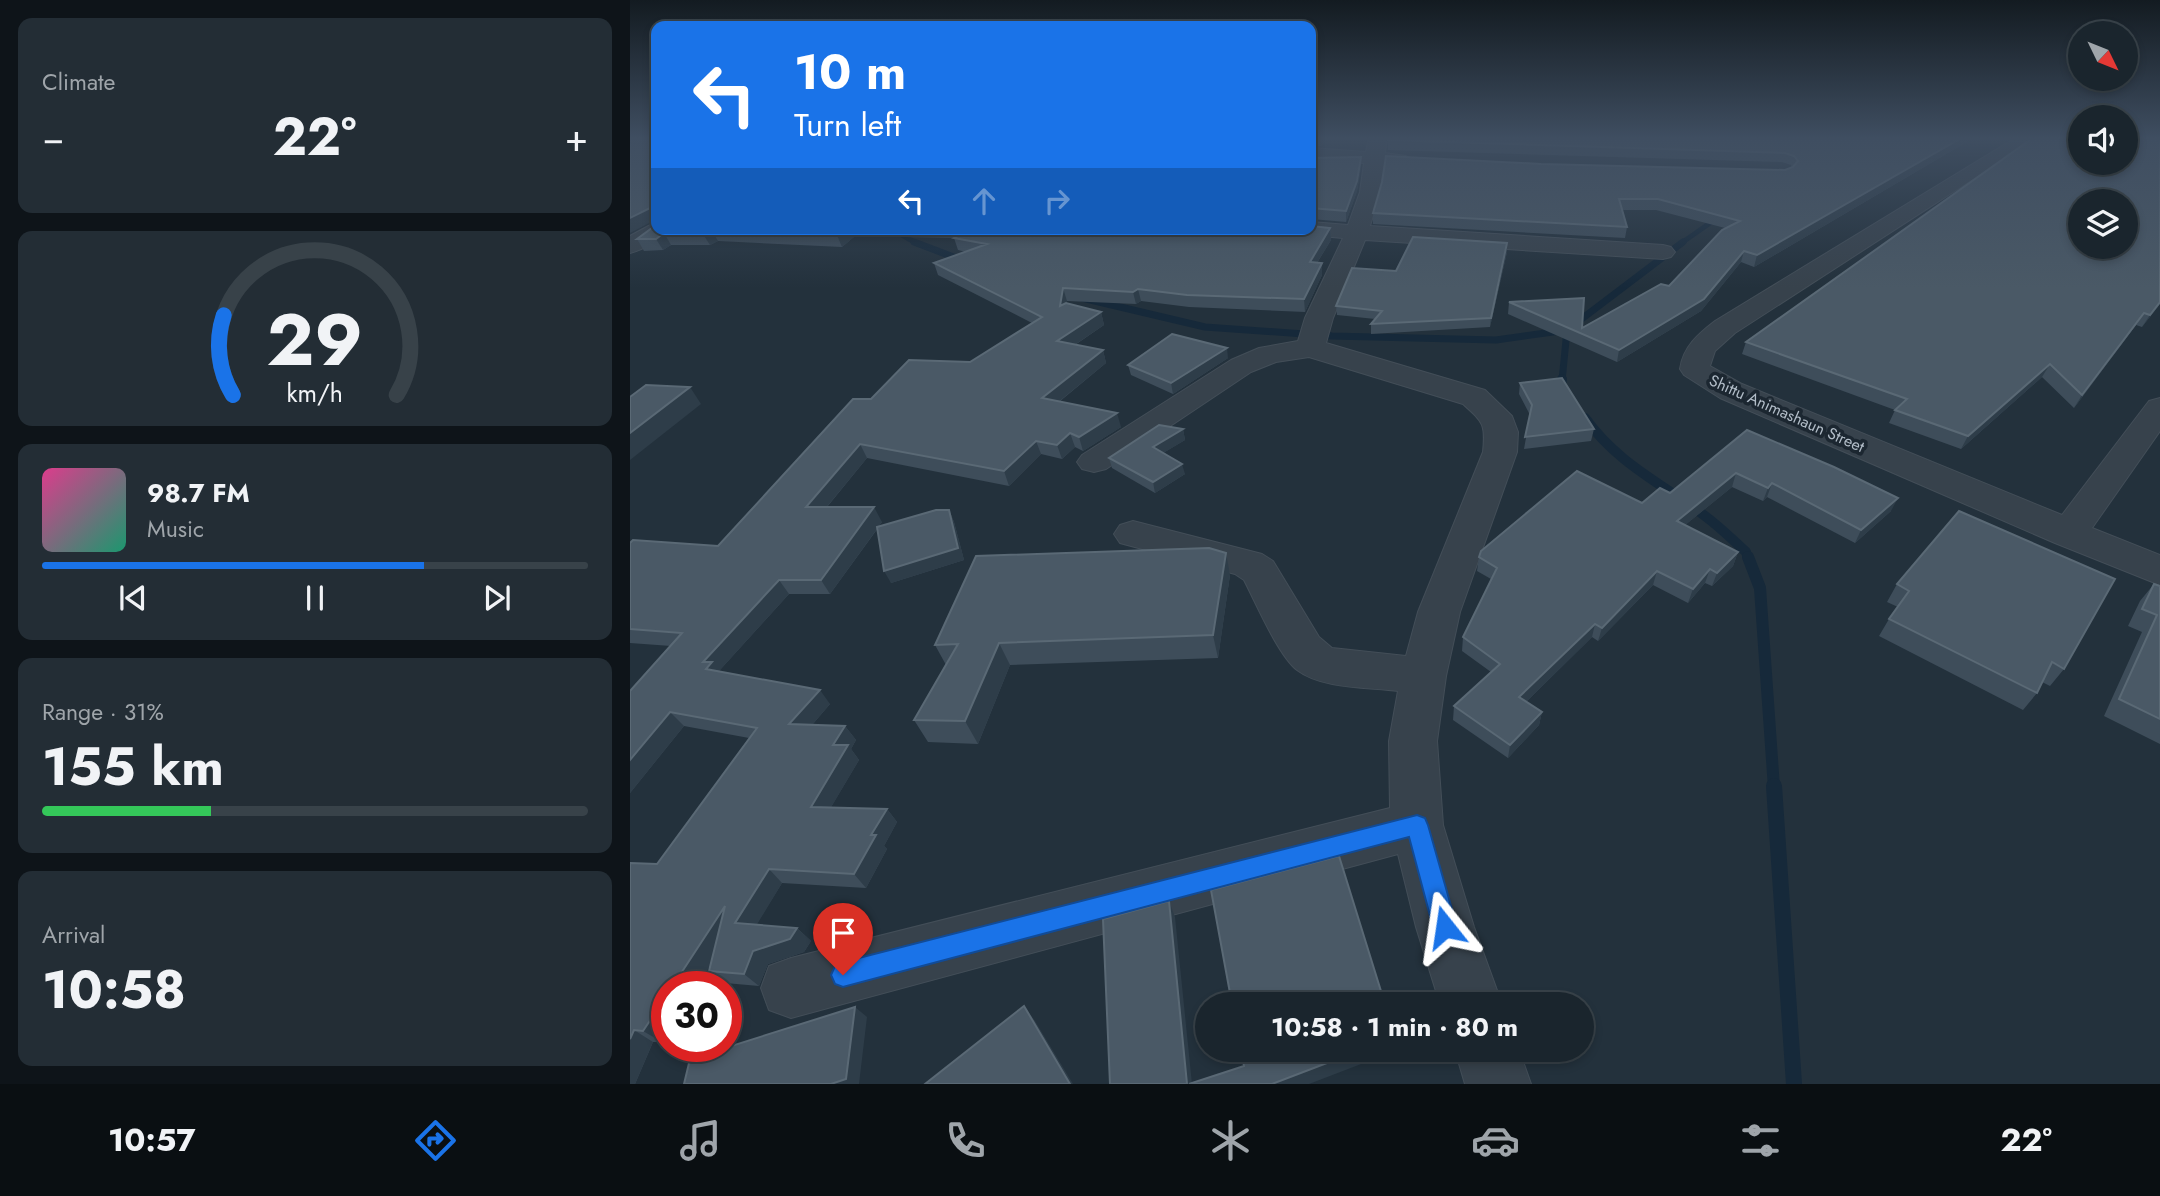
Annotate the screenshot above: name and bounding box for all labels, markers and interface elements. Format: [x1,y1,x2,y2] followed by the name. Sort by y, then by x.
[2068,21,2138,91] north arrow
[2068,21,2138,259] map controls
[794,37,906,107] text: 10 m
[679,49,770,140] icon: left
[42,65,115,99] text: Climate
[273,99,356,175] text: 22°
[794,102,901,148] text: Turn left
[2068,105,2138,175] button: sound
[42,110,64,165] text: −
[565,110,588,165] text: +
[892,182,930,220] icon: left
[965,182,1003,220] icon: ahead
[1038,182,1076,220] icon: right
[2068,189,2138,259] button: layers
[267,287,363,392] text: 29
[1705,369,1868,458] street label: Shittu Animashaun Street
[287,375,343,411] text: km/h
[147,474,250,512] text: 98.7 FM
[147,512,204,546] text: Music
[114,579,152,617] icon: previous
[296,579,334,617] icon: pause
[478,579,516,617] icon: next
[42,695,164,729] text: Range · 31%
[42,729,224,805] text: 155 km
[1408,890,1482,964] position arrow
[813,903,873,975] pin
[824,914,862,952] icon: arrive
[42,918,105,952] text: Arrival
[42,952,186,1028] text: 10:58
[651,971,742,1062] speed limit sign: 30
[1271,1008,1518,1046] text: 10:58 · 1 min · 80 m
[411,1116,460,1165] icon: directions
[676,1116,725,1165] icon: music
[941,1116,990,1165] icon: phone
[1206,1116,1255,1165] icon: climate
[1471,1116,1520,1165] icon: car
[1736,1116,1785,1165] icon: filters
[108,1117,196,1163] text: 10:57
[2001,1117,2052,1163] text: 22°

